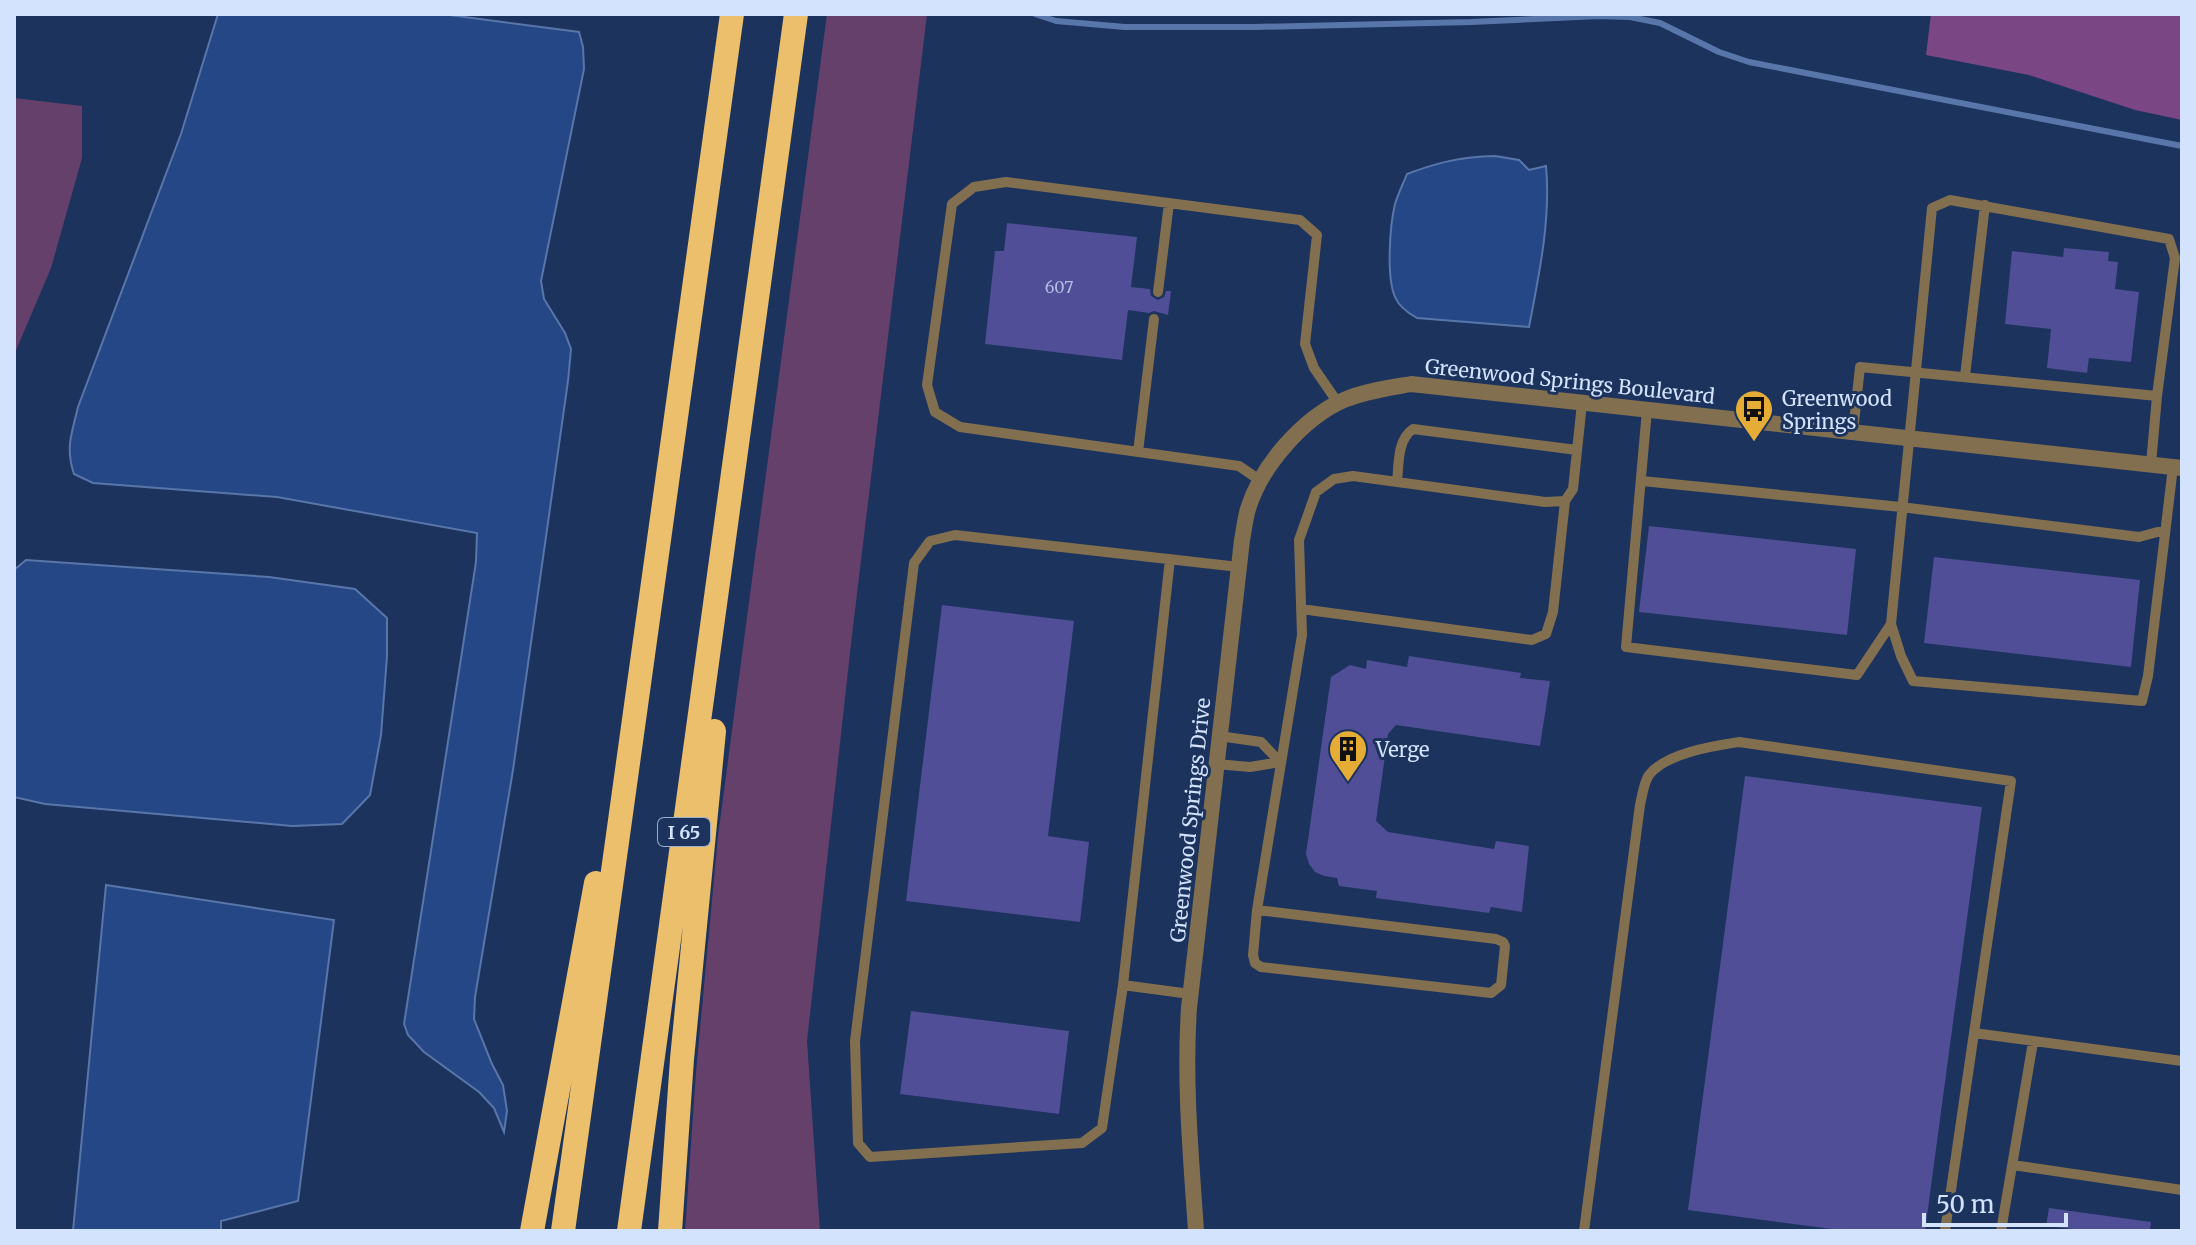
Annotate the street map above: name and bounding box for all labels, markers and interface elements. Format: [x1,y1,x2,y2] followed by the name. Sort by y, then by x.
[1045,277,1073,297] house number: 607
[1424,353,1716,409] street label: Greenwood Springs Boulevard
[1782,386,1892,434] place label: Greenwood Springs
[1733,388,1775,443] bus stop icon: Greenwood Springs
[1165,696,1215,944] street label: Greenwood Springs Drive
[1327,728,1369,783] building icon: Verge
[1375,737,1430,762] place label: Verge
[658,818,710,846] road number: I 65
[1924,1177,2066,1227] scale bar
[1936,1189,1995,1220] text: 50 m

